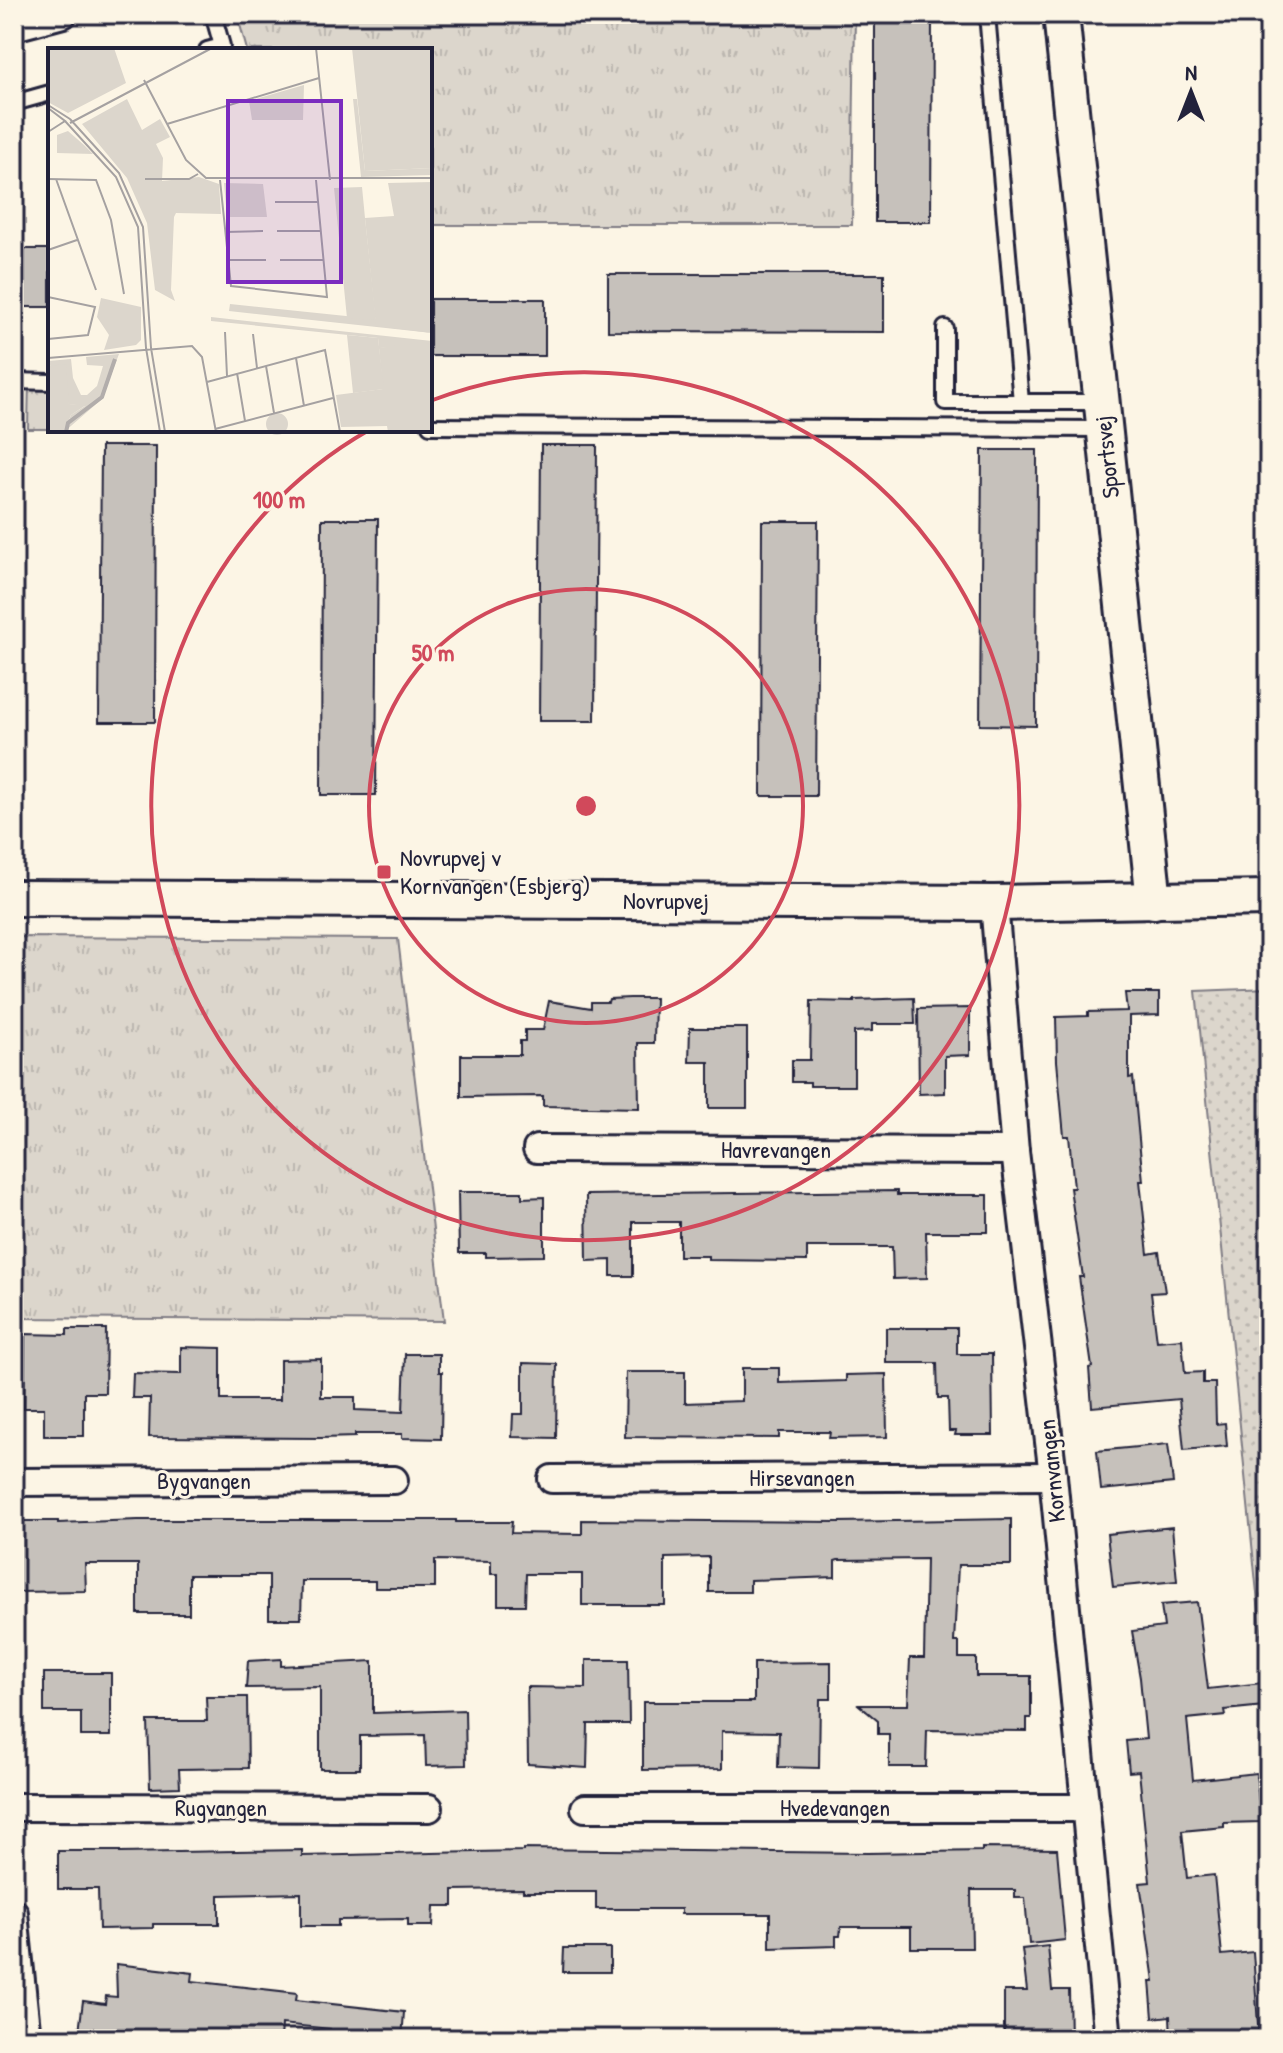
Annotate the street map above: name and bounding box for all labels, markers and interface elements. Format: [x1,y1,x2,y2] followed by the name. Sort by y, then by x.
[48,48,432,432] inset map
[1151,52,1231,132] north arrow
[1185,57,1197,87] text: N
[1086,414,1126,500] street label: Sportsvej
[253,483,305,515] text: 100 m
[412,636,454,668] text: 50 m
[572,792,600,820] centre of rings
[400,841,590,901] place label: Novrupvej v Kornvangen (Esbjerg)
[375,863,393,881] marker: Novrupvej v Kornvangen (Esbjerg)
[623,884,709,916] street label: Novrupvej
[721,1133,831,1165] street label: Havrevangen
[1030,1418,1072,1524] street label: Kornvangen
[749,1461,855,1493] street label: Hirsevangen
[157,1464,251,1496] street label: Bygvangen
[175,1791,267,1823] street label: Rugvangen
[780,1791,890,1823] street label: Hvedevangen

